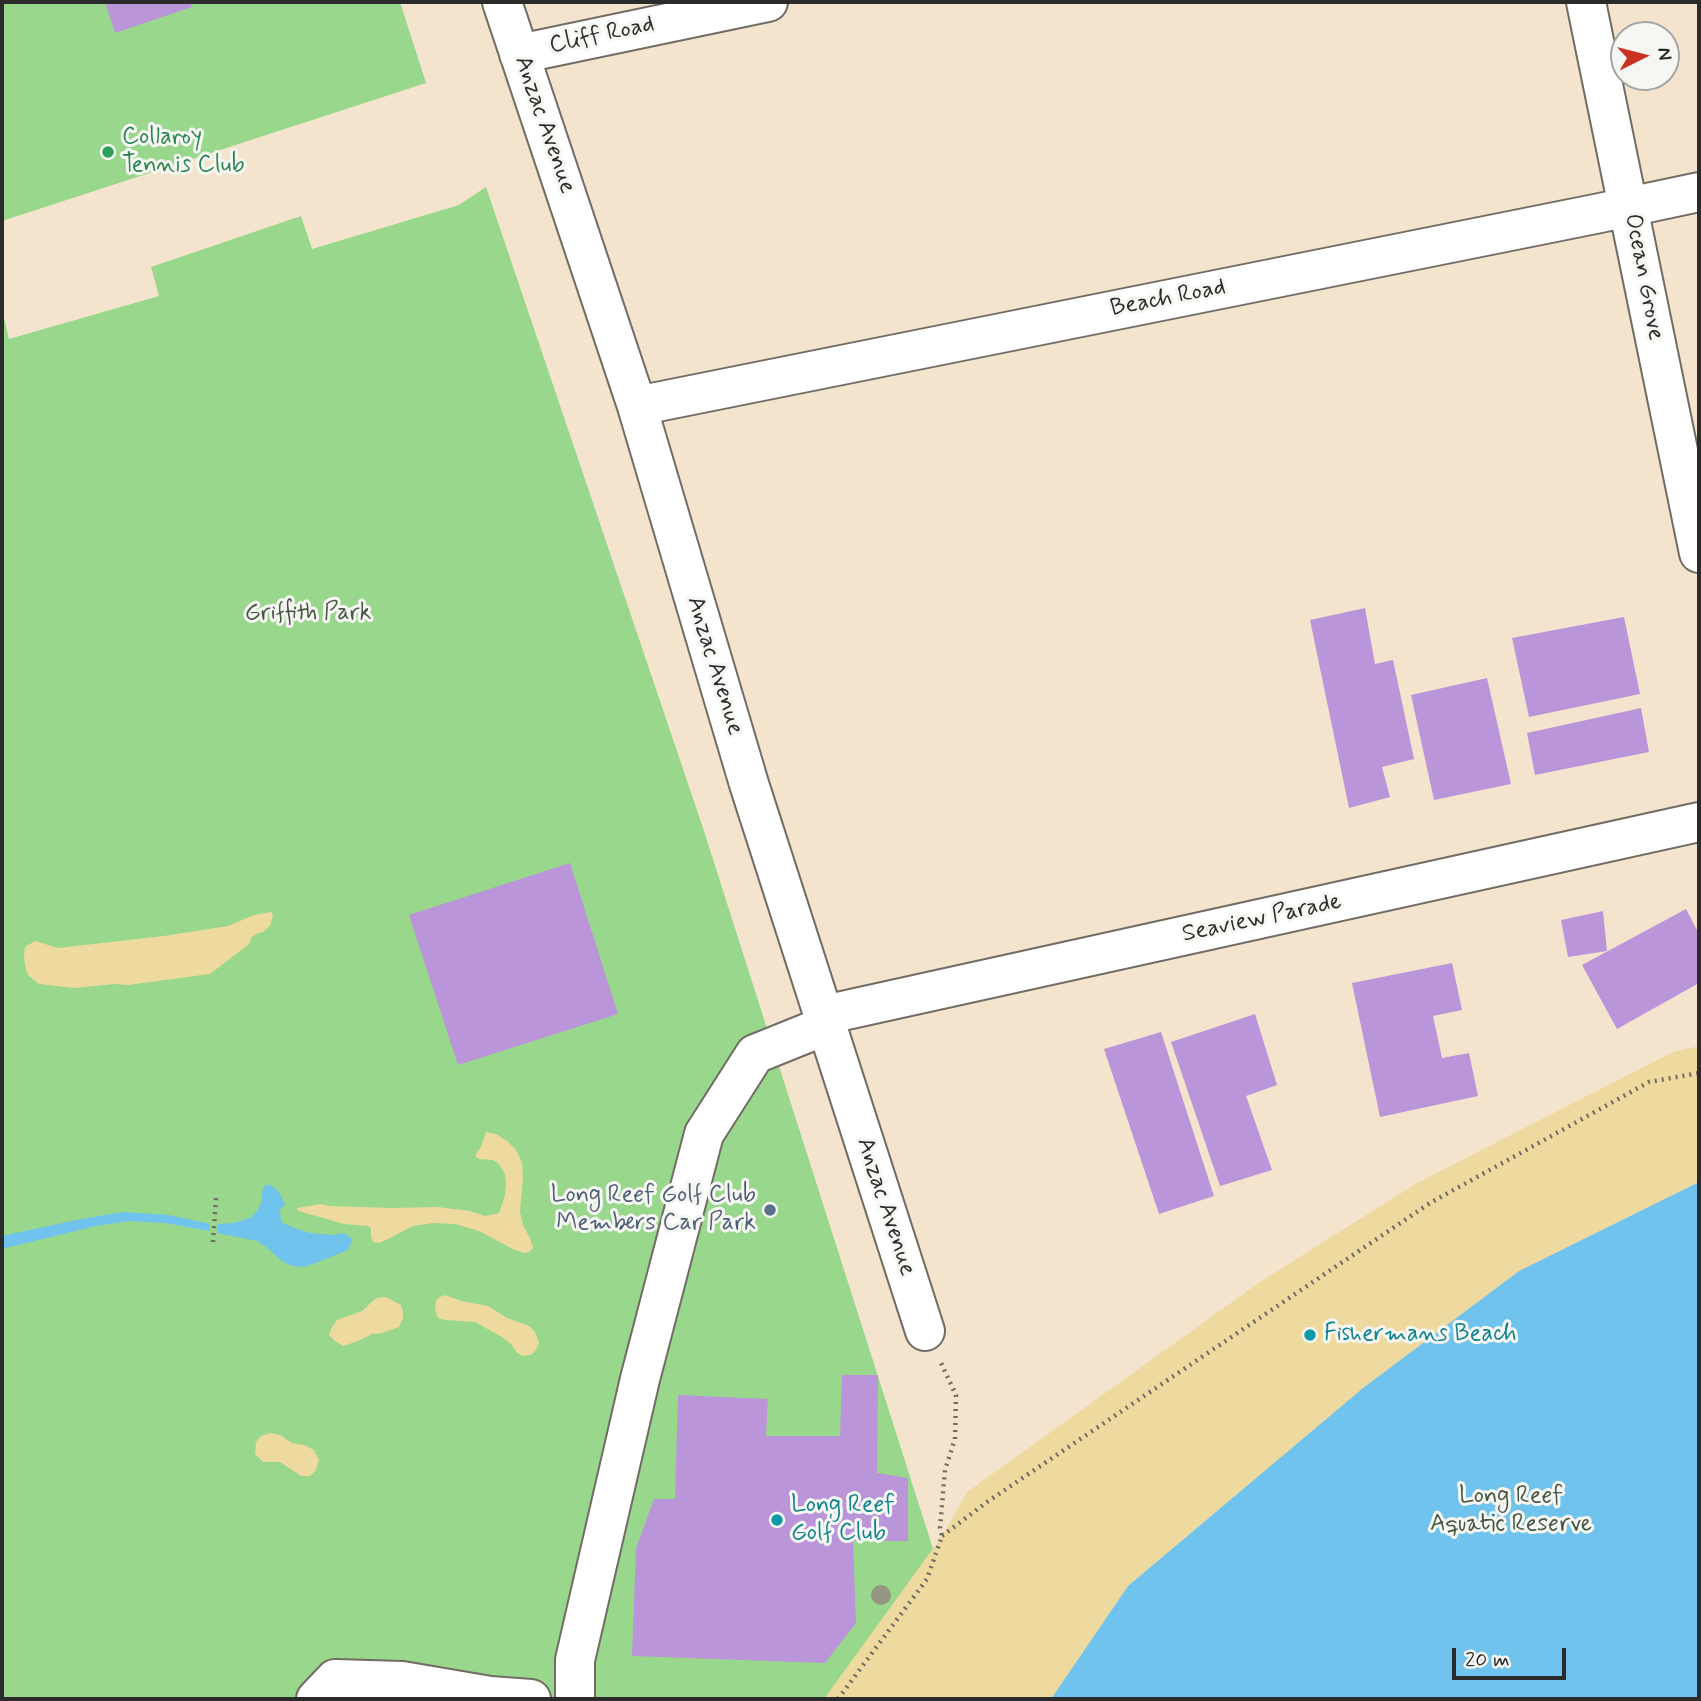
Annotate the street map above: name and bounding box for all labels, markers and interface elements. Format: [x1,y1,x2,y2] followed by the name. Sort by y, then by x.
[547,11,657,61] street label: Cliff Road
[1610,21,1680,91] north arrow
[1651,46,1677,62] text: N
[507,52,581,198] street label: Anzac Avenue
[122,124,245,180] place label: Collaroy Tennis Club
[100,144,116,160] marker: Collaroy Tennis Club
[1617,211,1669,343] street label: Ocean Grove
[1108,274,1228,324] street label: Beach Road
[679,593,749,739] street label: Anzac Avenue
[245,600,371,628] park label: Griffith Park
[1180,888,1344,950] street label: Seaview Parade
[849,1134,921,1280] street label: Anzac Avenue
[551,1182,756,1238] place label: Long Reef Golf Club Members Car Park
[762,1202,778,1218] marker: Long Reef Golf Club Members Car Park
[1324,1321,1517,1349] place label: Fishermans Beach
[1302,1327,1318,1343] marker: Fishermans Beach
[1430,1483,1592,1539] park label: Long Reef Aquatic Reserve
[791,1492,895,1548] place label: Long Reef Golf Club
[769,1512,785,1528] marker: Long Reef Golf Club
[1456,1634,1570,1678] scale bar
[1465,1646,1510,1674] text: 20 m

